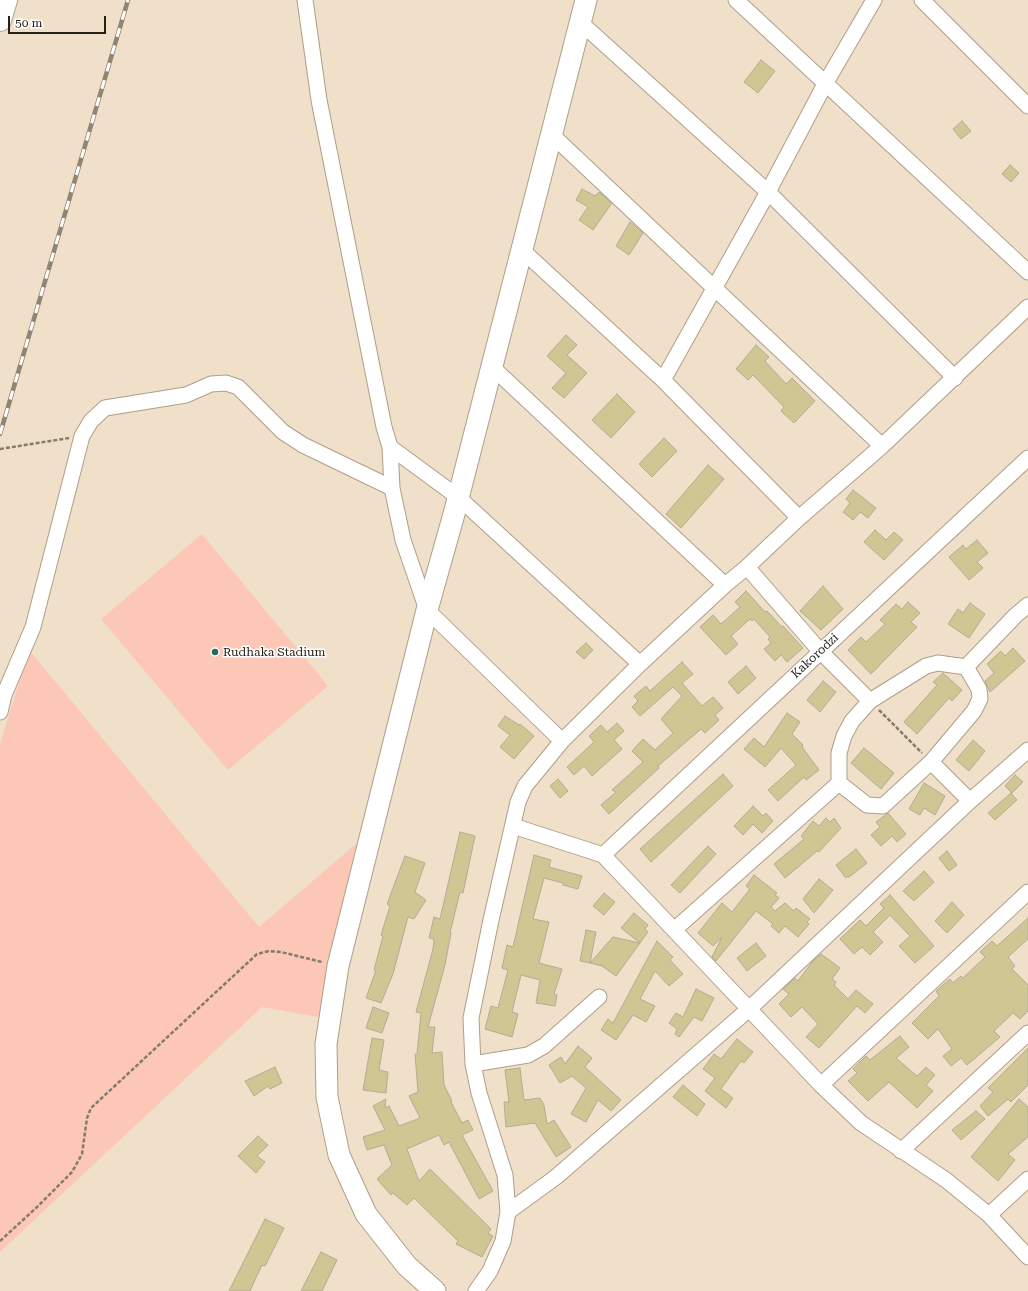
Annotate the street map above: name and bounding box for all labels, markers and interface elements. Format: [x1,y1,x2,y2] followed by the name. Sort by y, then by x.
[10,8,108,34] scale bar
[15,16,42,30] text: 50 m
[789,631,841,681] street label: Kakorodzi
[223,645,325,659] place label: Rudhaka Stadium
[210,647,220,657] marker: Rudhaka Stadium

